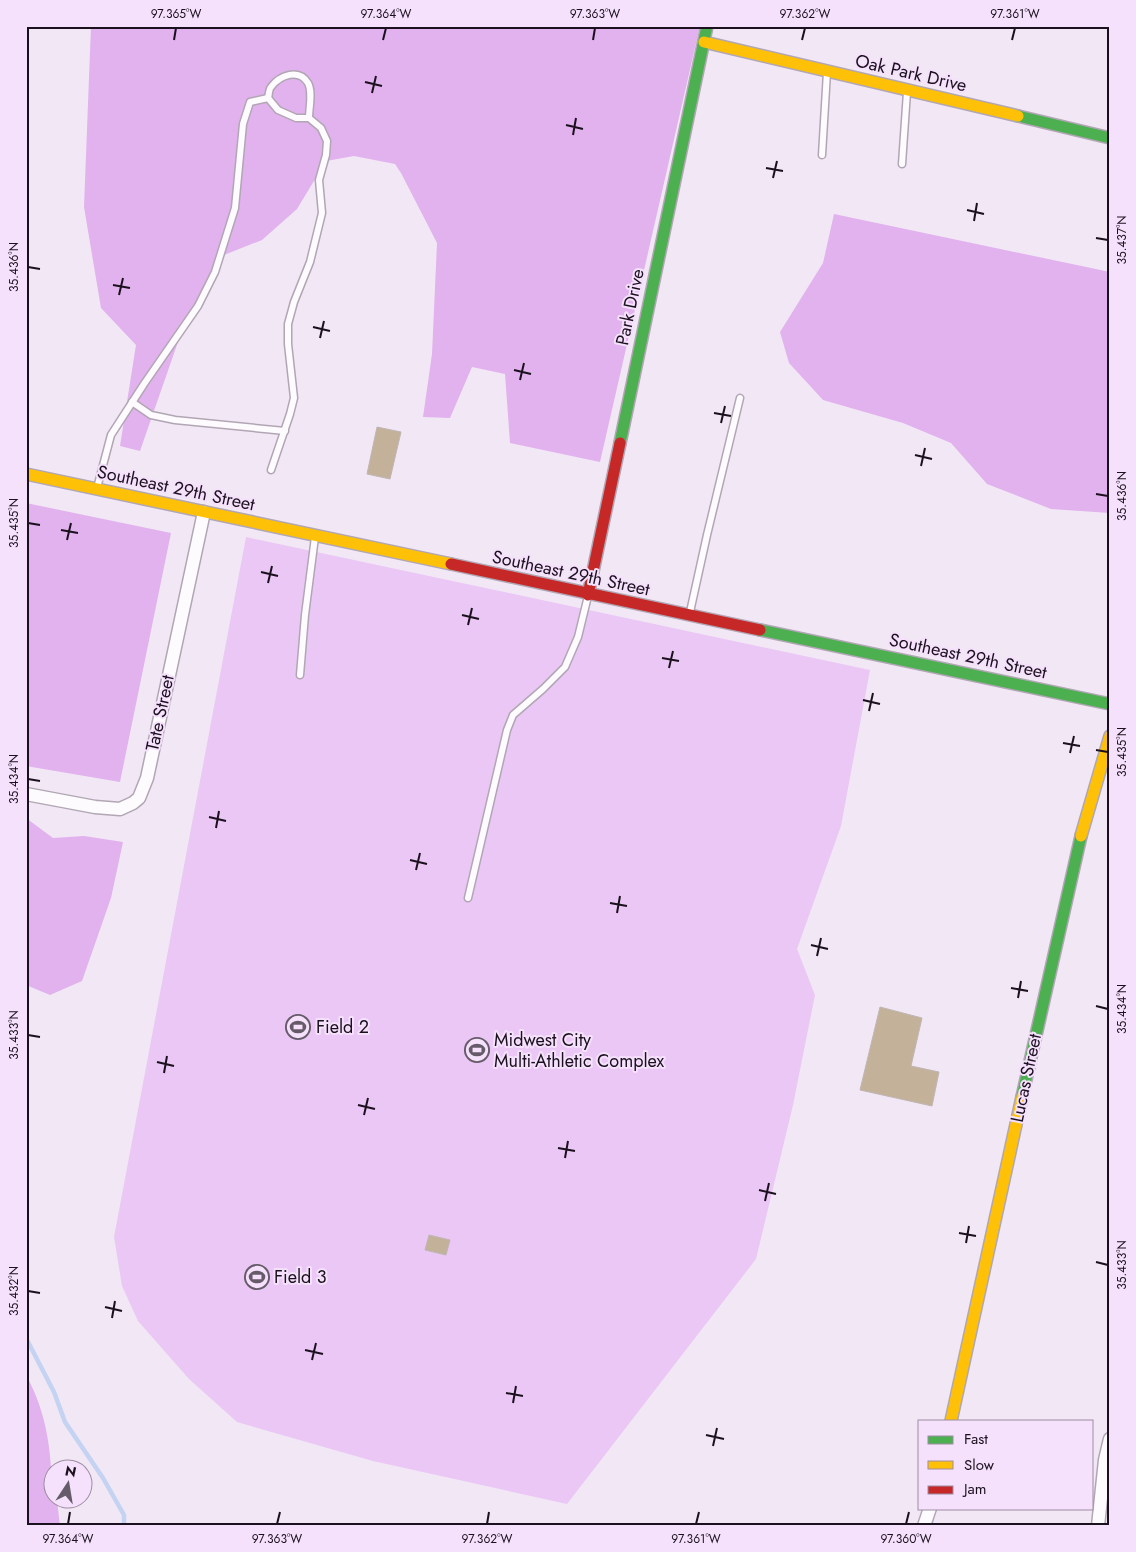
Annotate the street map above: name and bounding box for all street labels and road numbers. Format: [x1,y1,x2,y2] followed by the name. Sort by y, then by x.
[853,48,969,98] street label: Oak Park Drive
[609,266,651,348] street label: Park Drive
[95,459,258,518] street label: Southeast 29th Street
[490,544,653,603] street label: Southeast 29th Street
[887,627,1050,686] street label: Southeast 29th Street
[139,672,181,753] street label: Tate Street
[1004,1031,1048,1125] street label: Lucas Street

